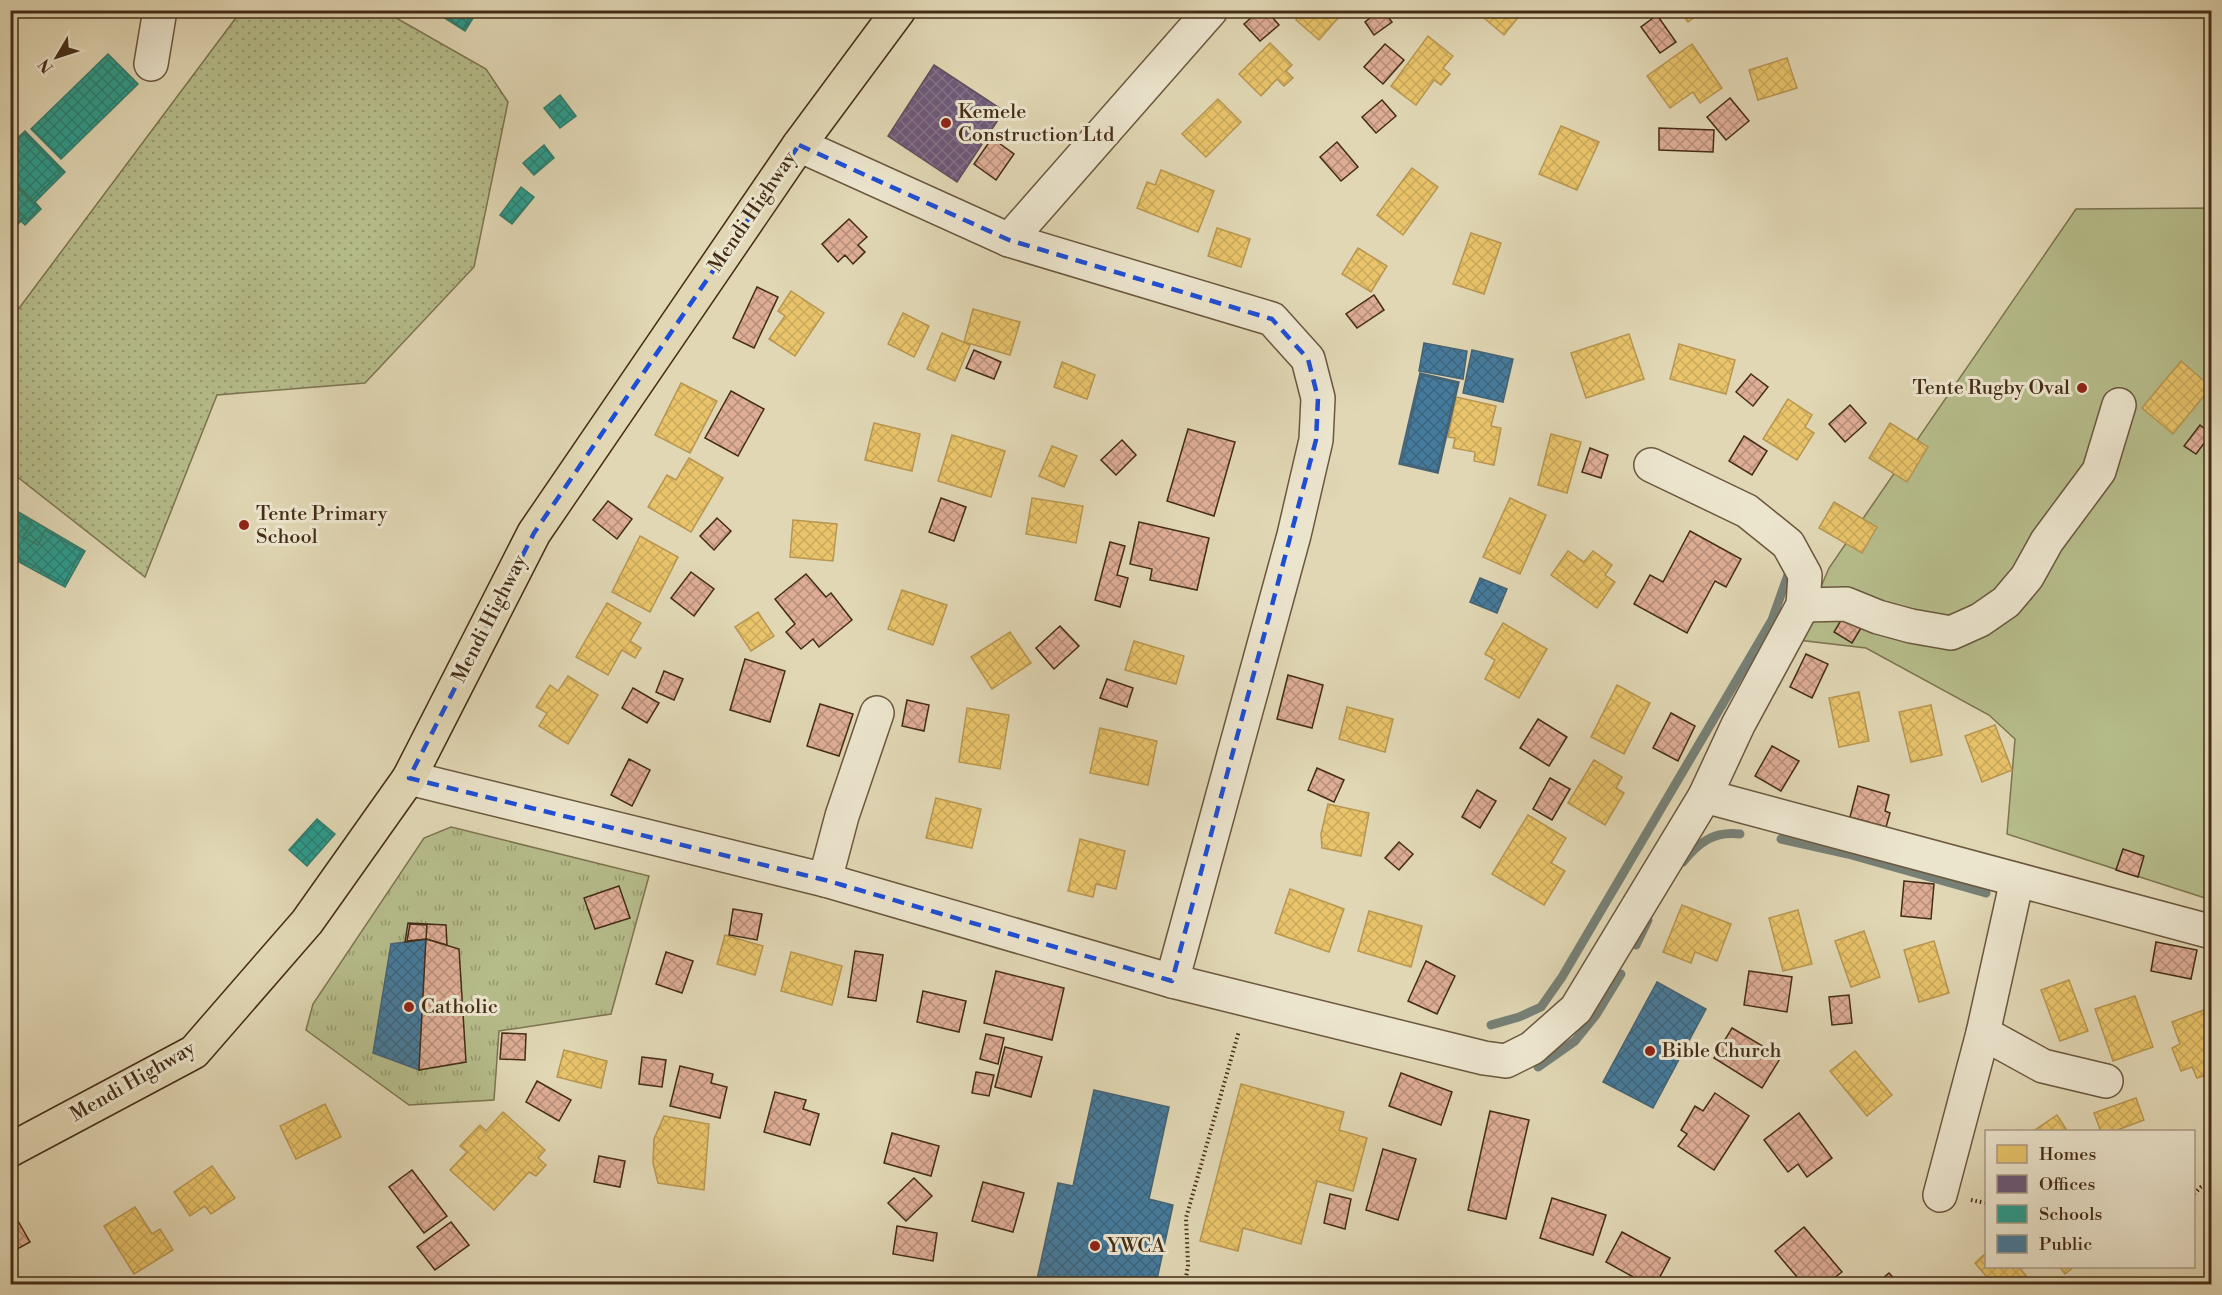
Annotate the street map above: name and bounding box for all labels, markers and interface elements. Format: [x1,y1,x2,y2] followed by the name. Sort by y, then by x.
[27,27,87,87] north arrow
[34,54,58,77] text: N
[958,100,1115,148] place label: Kemele Construction Ltd
[939,116,953,130] marker: Kemele Construction Ltd
[703,147,803,277] street label: Mendi Highway
[1912,376,2070,401] place label: Tente Rugby Oval
[2075,381,2089,395] marker: Tente Rugby Oval
[256,502,388,550] place label: Tente Primary School
[237,518,251,532] marker: Tente Primary School
[447,551,533,687] street label: Mendi Highway
[421,995,498,1020] place label: Catholic
[402,1000,416,1014] marker: Catholic
[66,1036,200,1128] street label: Mendi Highway
[1661,1039,1782,1064] place label: Bible Church
[1643,1044,1657,1058] marker: Bible Church
[1985,1130,2195,1268] legend
[2039,1143,2096,1166] text: Homes
[2039,1173,2095,1196] text: Offices
[2039,1203,2103,1226] text: Schools
[2039,1233,2092,1256] text: Public
[1106,1234,1167,1259] place label: YWCA
[1088,1239,1102,1253] marker: YWCA

